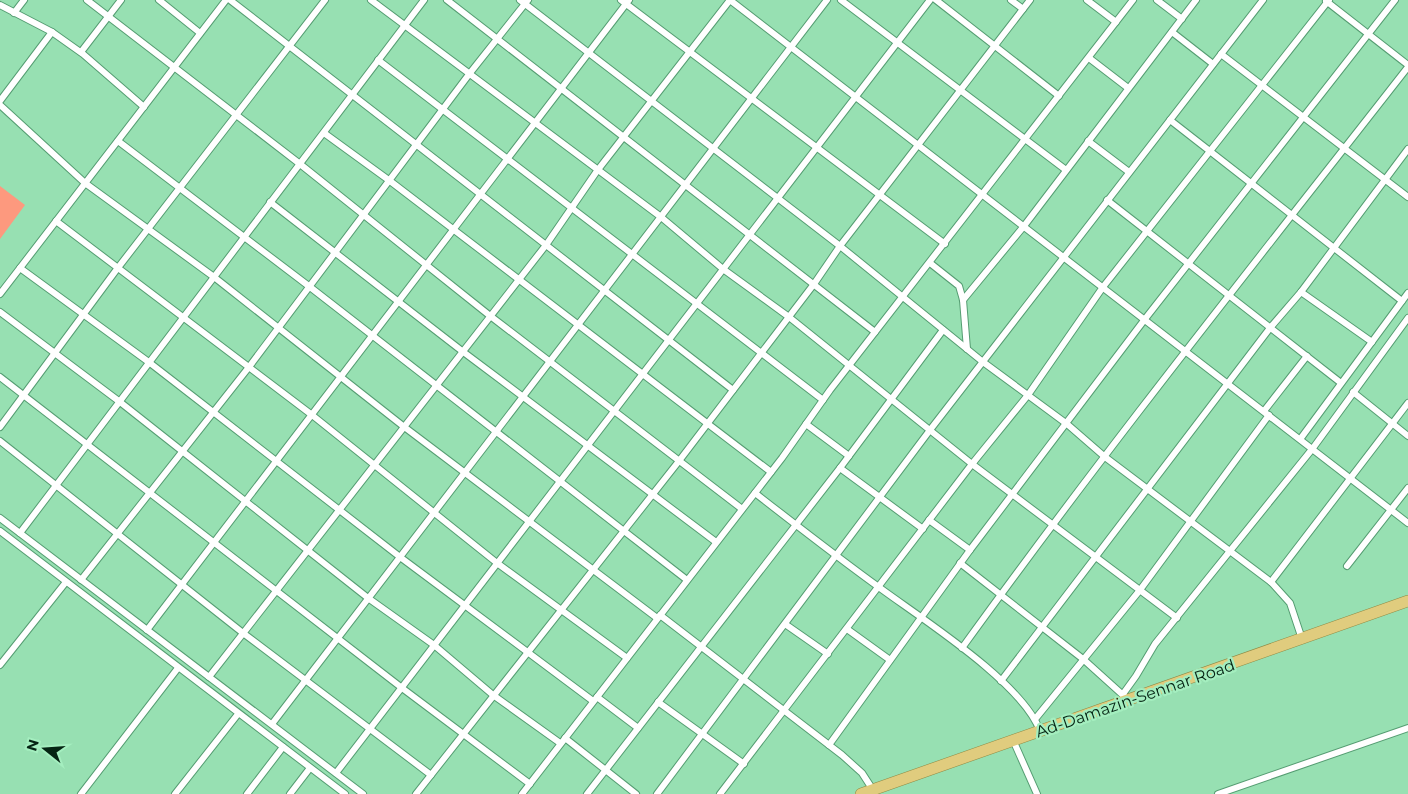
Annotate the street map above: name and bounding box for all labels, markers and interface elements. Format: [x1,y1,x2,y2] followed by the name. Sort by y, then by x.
[1033,655,1237,742] street label: Ad-Damazin-Sennar Road
[20,724,70,774] north arrow
[22,737,43,753] text: N

